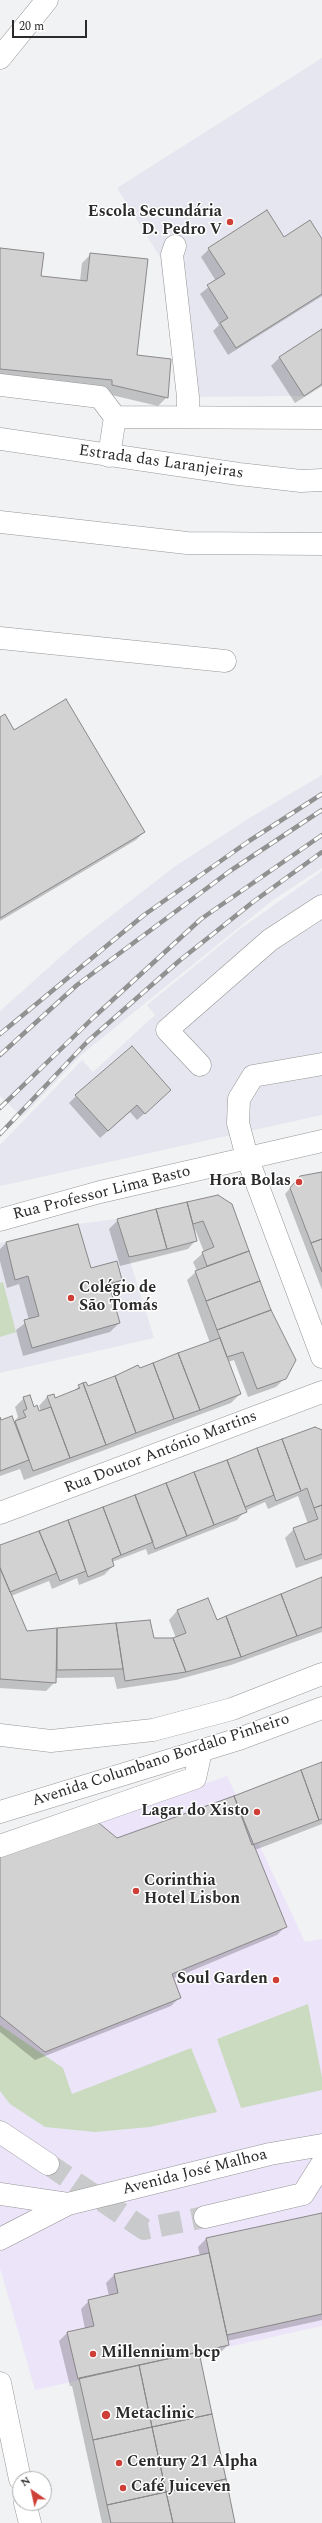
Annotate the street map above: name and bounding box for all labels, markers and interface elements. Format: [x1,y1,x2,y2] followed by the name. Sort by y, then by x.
[14,12,89,38] scale bar
[19,17,44,36] text: 20 m
[88,203,222,241] place label: Escola Secundária D. Pedro V
[225,217,235,227] marker: Escola Secundária D. Pedro V
[77,442,245,484] street label: Estrada das Laranjeiras
[11,1163,193,1225] street label: Rua Professor Lima Basto
[209,1172,291,1192] place label: Hora Bolas
[294,1177,304,1187] marker: Hora Bolas
[79,1279,158,1317] place label: Colégio de São Tomás
[66,1293,76,1303] marker: Colégio de São Tomás
[62,1407,260,1499] street label: Rua Doutor António Martins
[30,1710,292,1812] street label: Avenida Columbano Bordalo Pinheiro
[141,1802,249,1822] place label: Lagar do Xisto
[252,1807,262,1817] marker: Lagar do Xisto
[144,1872,240,1910] place label: Corinthia Hotel Lisbon
[131,1886,141,1896] marker: Corinthia Hotel Lisbon
[177,1970,268,1990] place label: Soul Garden
[271,1975,281,1985] marker: Soul Garden
[121,2146,269,2200] street label: Avenida José Malhoa
[101,2344,220,2364] place label: Millennium bcp
[88,2349,98,2359] marker: Millennium bcp
[115,2405,194,2425] place label: Metaclinic
[100,2409,112,2421] marker: Metaclinic
[127,2453,257,2473] place label: Century 21 Alpha
[114,2458,124,2468] marker: Century 21 Alpha
[12,2471,52,2511] north arrow
[17,2472,34,2491] text: N
[131,2478,231,2498] place label: Café Juiceven
[118,2483,128,2493] marker: Café Juiceven

